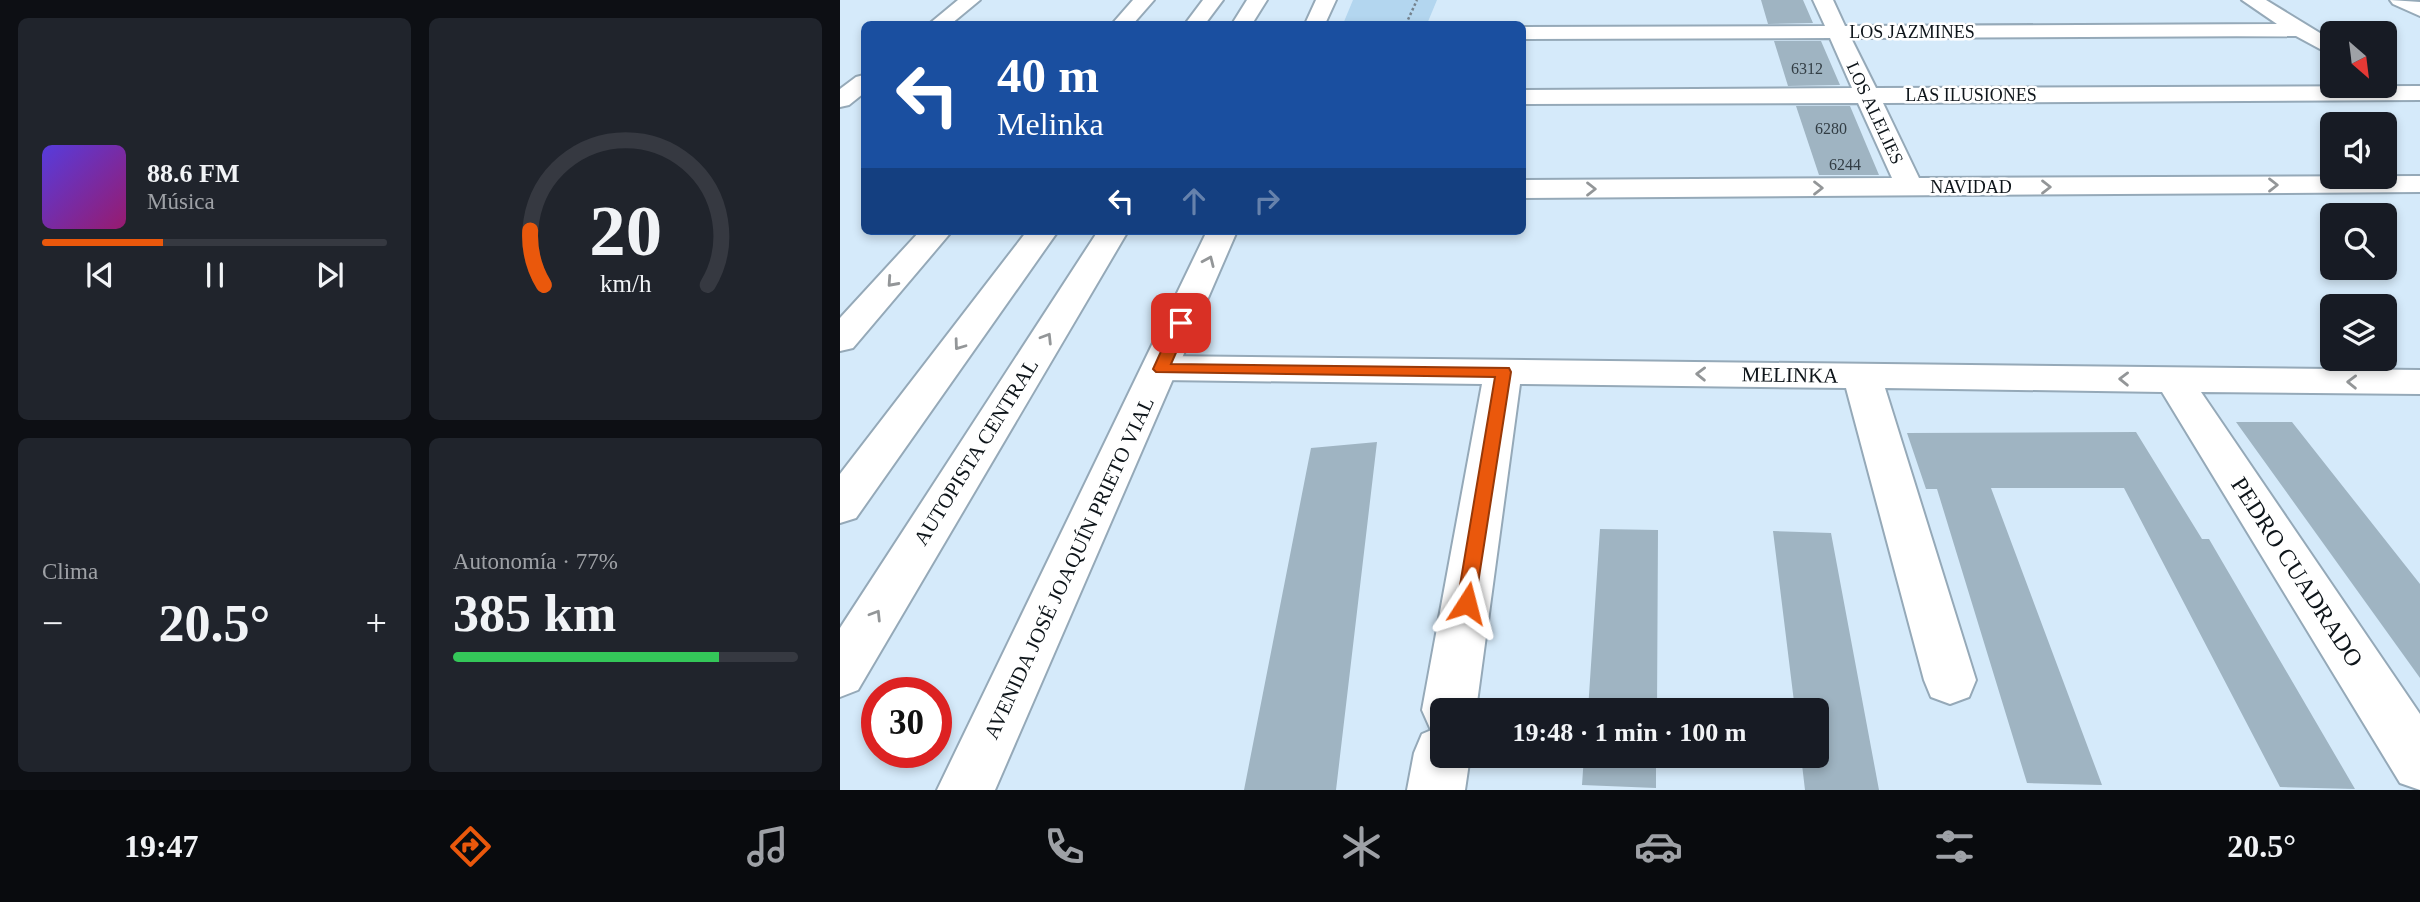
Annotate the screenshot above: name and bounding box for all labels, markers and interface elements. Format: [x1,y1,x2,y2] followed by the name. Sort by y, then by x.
[2320,21,2398,98] north arrow
[2320,21,2397,371] map controls
[1849,22,1975,42] street label: LOS JAZMINES
[997,48,1099,103] text: 40 m
[882,49,973,140] icon: left
[1843,59,1907,167] street label: LOS ALELIES
[1791,60,1823,77] house number: 6312
[1905,85,2037,105] street label: LAS ILUSIONES
[997,106,1104,142] text: Melinka
[2320,112,2397,189] button: sound
[1815,120,1847,137] house number: 6280
[1829,156,1861,173] house number: 6244
[147,159,239,188] text: 88.6 FM
[1930,177,2012,197] street label: NAVIDAD
[2268,177,2279,193] one-way arrow
[2041,179,2051,195] one-way arrow
[1813,180,1824,196] one-way arrow
[1586,181,1596,197] one-way arrow
[1102,182,1140,220] icon: left
[1175,182,1213,220] icon: ahead
[1248,182,1286,220] icon: right
[147,189,215,214] text: Música
[589,191,662,272] text: 20
[2320,203,2397,280] button: search
[81,256,119,294] icon: previous
[196,256,234,294] icon: pause
[311,256,349,294] icon: next
[1201,256,1215,269] one-way arrow
[600,270,652,297] text: km/h
[888,274,900,287] one-way arrow
[1151,293,1211,353] pin
[2320,294,2397,371] button: layers
[1162,304,1200,342] icon: arrive
[1038,333,1051,346] one-way arrow
[954,337,967,350] one-way arrow
[909,354,1043,550] street label: AUTOPISTA CENTRAL
[1741,362,1839,388] street label: MELINKA
[1695,366,1706,382] one-way arrow
[2119,371,2129,387] one-way arrow
[2346,374,2357,390] one-way arrow
[979,393,1159,743] street label: AVENIDA JOSÉ JOAQUÍN PRIETO VIAL
[2226,472,2368,672] street label: PEDRO CUADRADO
[453,549,618,574] text: Autonomía · 77%
[42,559,98,584] text: Clima
[1430,566,1504,640] position arrow
[453,585,616,642] text: 385 km
[159,595,270,652] text: 20.5°
[42,602,63,644] text: −
[366,602,387,644] text: +
[867,610,880,623] one-way arrow
[861,677,952,768] speed limit sign: 30
[1513,718,1747,747] text: 19:48 · 1 min · 100 m
[446,822,495,871] icon: directions
[743,822,792,871] icon: music
[1040,822,1089,871] icon: phone
[1337,822,1386,871] icon: climate
[1634,822,1683,871] icon: car
[1930,822,1979,871] icon: filters
[124,828,199,864] text: 19:47
[2227,828,2296,864] text: 20.5°

